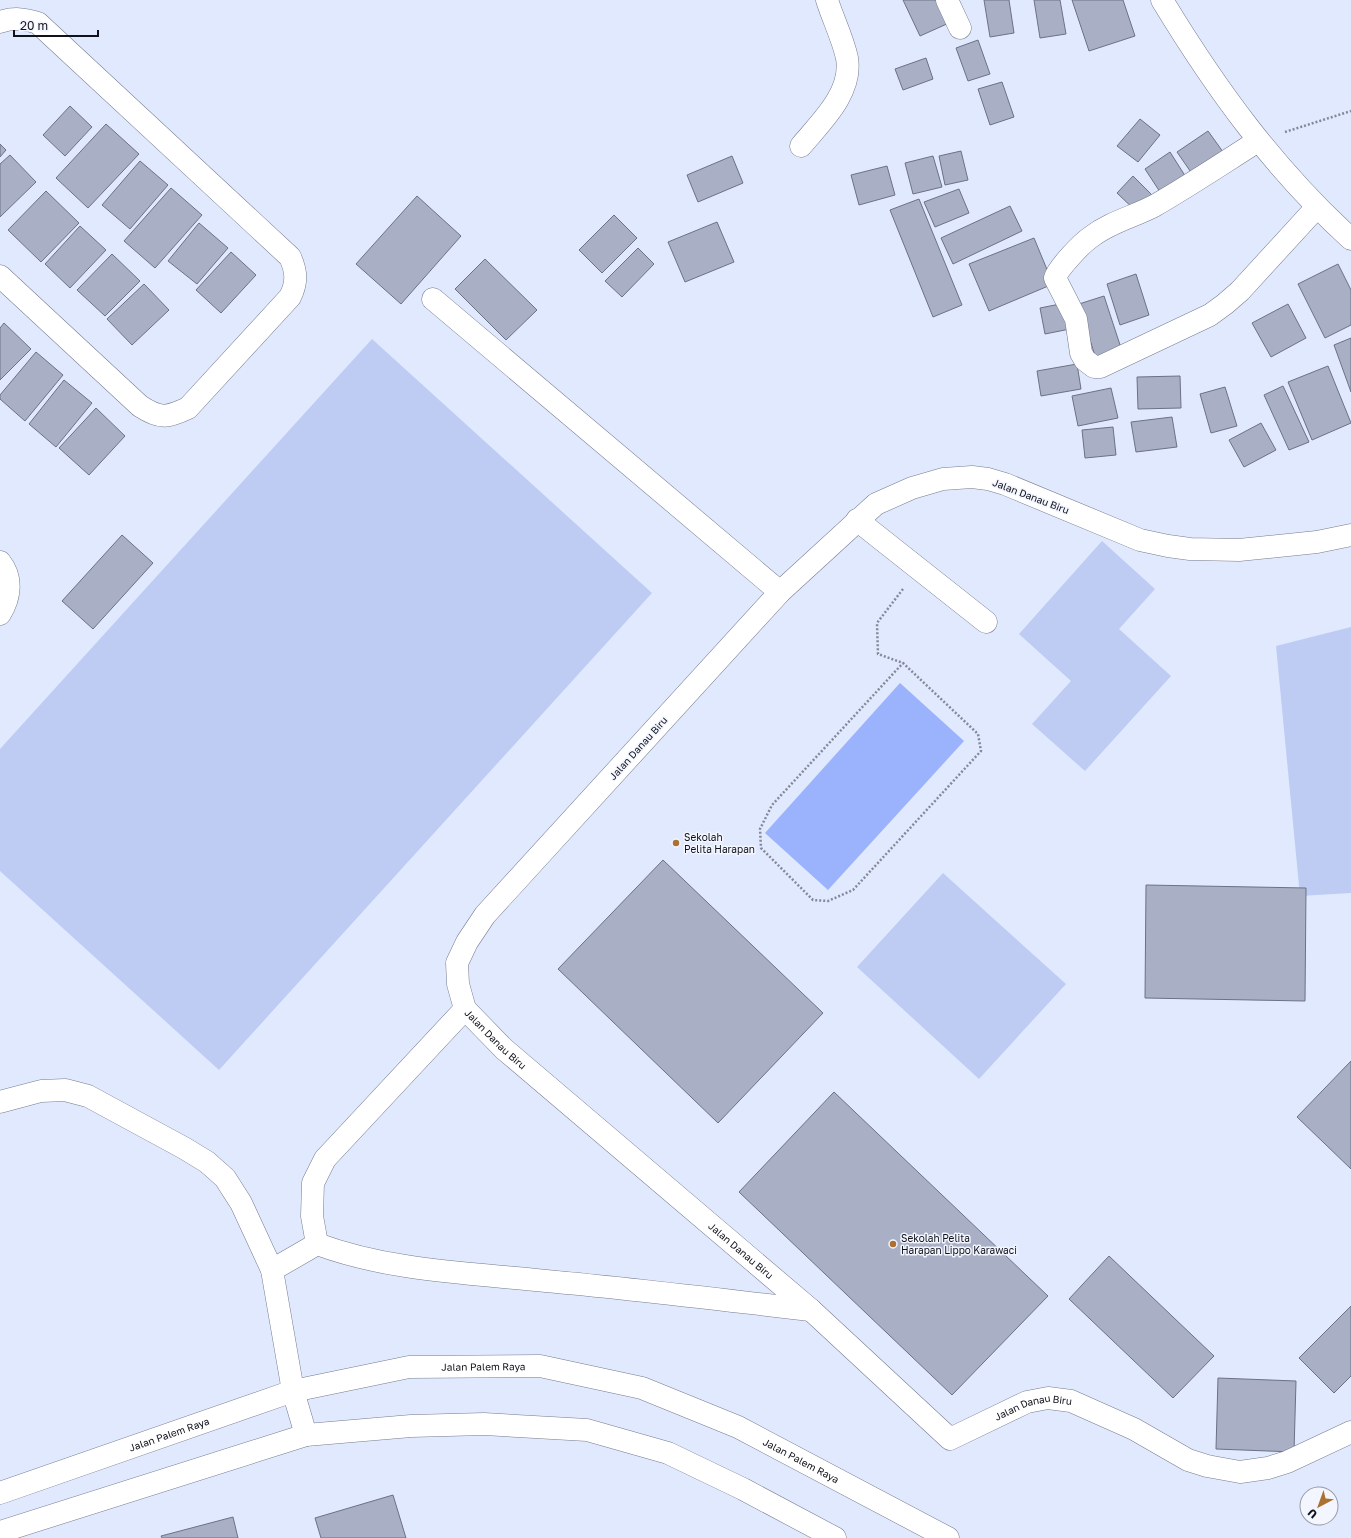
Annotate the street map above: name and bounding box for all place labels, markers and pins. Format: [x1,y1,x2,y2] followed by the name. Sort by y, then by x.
[684,831,755,855] place label: Sekolah Pelita Harapan
[671,838,681,848] marker: Sekolah Pelita Harapan
[901,1232,1017,1256] place label: Sekolah Pelita Harapan Lippo Karawaci
[888,1239,898,1249] marker: Sekolah Pelita Harapan Lippo Karawaci

